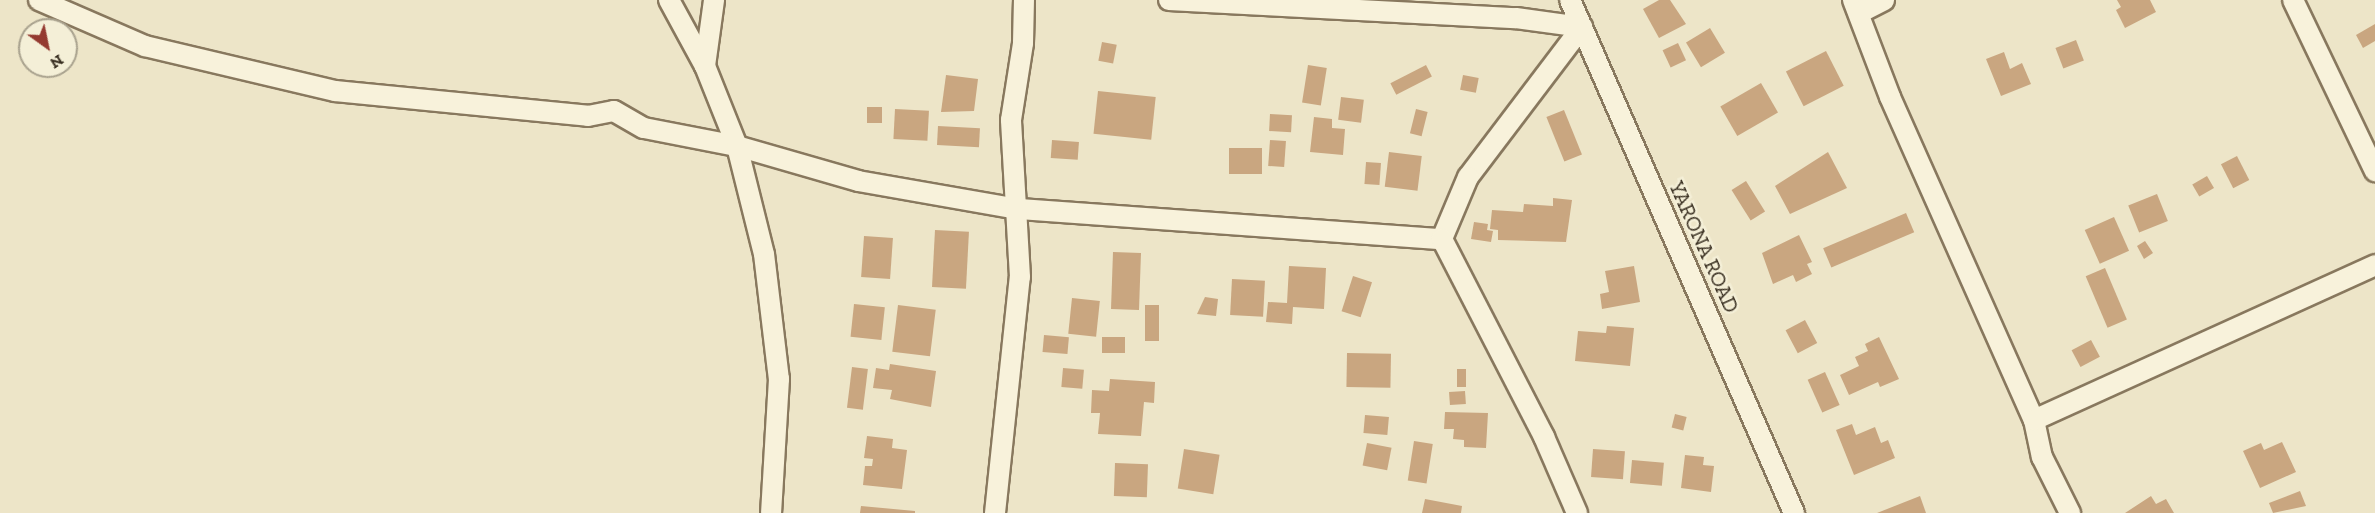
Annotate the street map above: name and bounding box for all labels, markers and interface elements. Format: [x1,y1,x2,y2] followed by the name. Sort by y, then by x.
[18,18,78,78] north arrow
[47,51,67,73] text: N
[1664,177,1744,317] street label: YARONA ROAD

